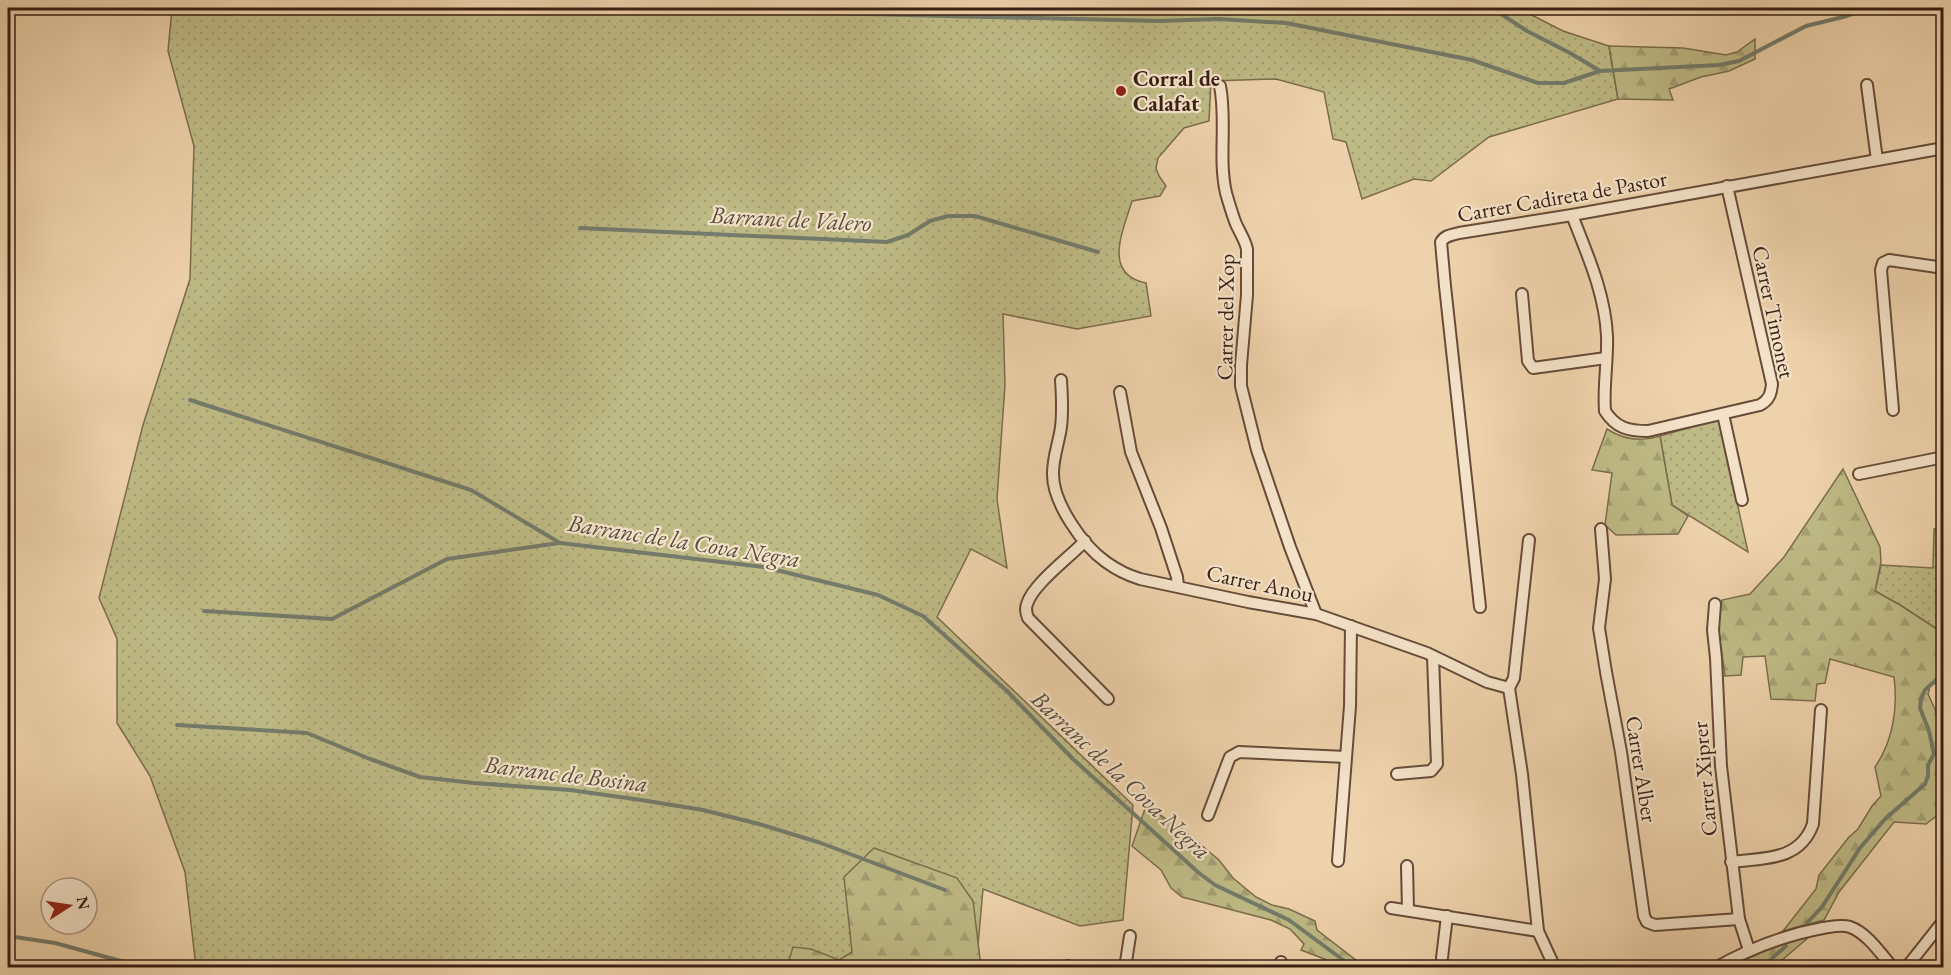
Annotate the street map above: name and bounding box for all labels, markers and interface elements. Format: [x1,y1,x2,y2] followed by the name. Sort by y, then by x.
[1133,64,1220,118] place label: Corral de Calafat
[1114,84,1128,98] marker: Corral de Calafat
[1455,164,1670,229] street label: Carrer Cadireta de Pastor
[709,199,872,238] water label: Barranc de Valero
[1745,243,1802,381] street label: Carrer Timonet
[1210,253,1241,381] street label: Carrer del Xop
[565,507,802,574] water label: Barranc de la Cova Negra
[1204,558,1316,609] street label: Carrer Anou
[1024,683,1218,866] water label: Barranc de la Cova Negra
[1619,714,1664,825] street label: Carrer Alber
[1685,720,1724,838] street label: Carrer Xiprer
[482,748,650,799] water label: Barranc de Bosina
[39,876,99,936] north arrow
[72,894,95,912] text: N

